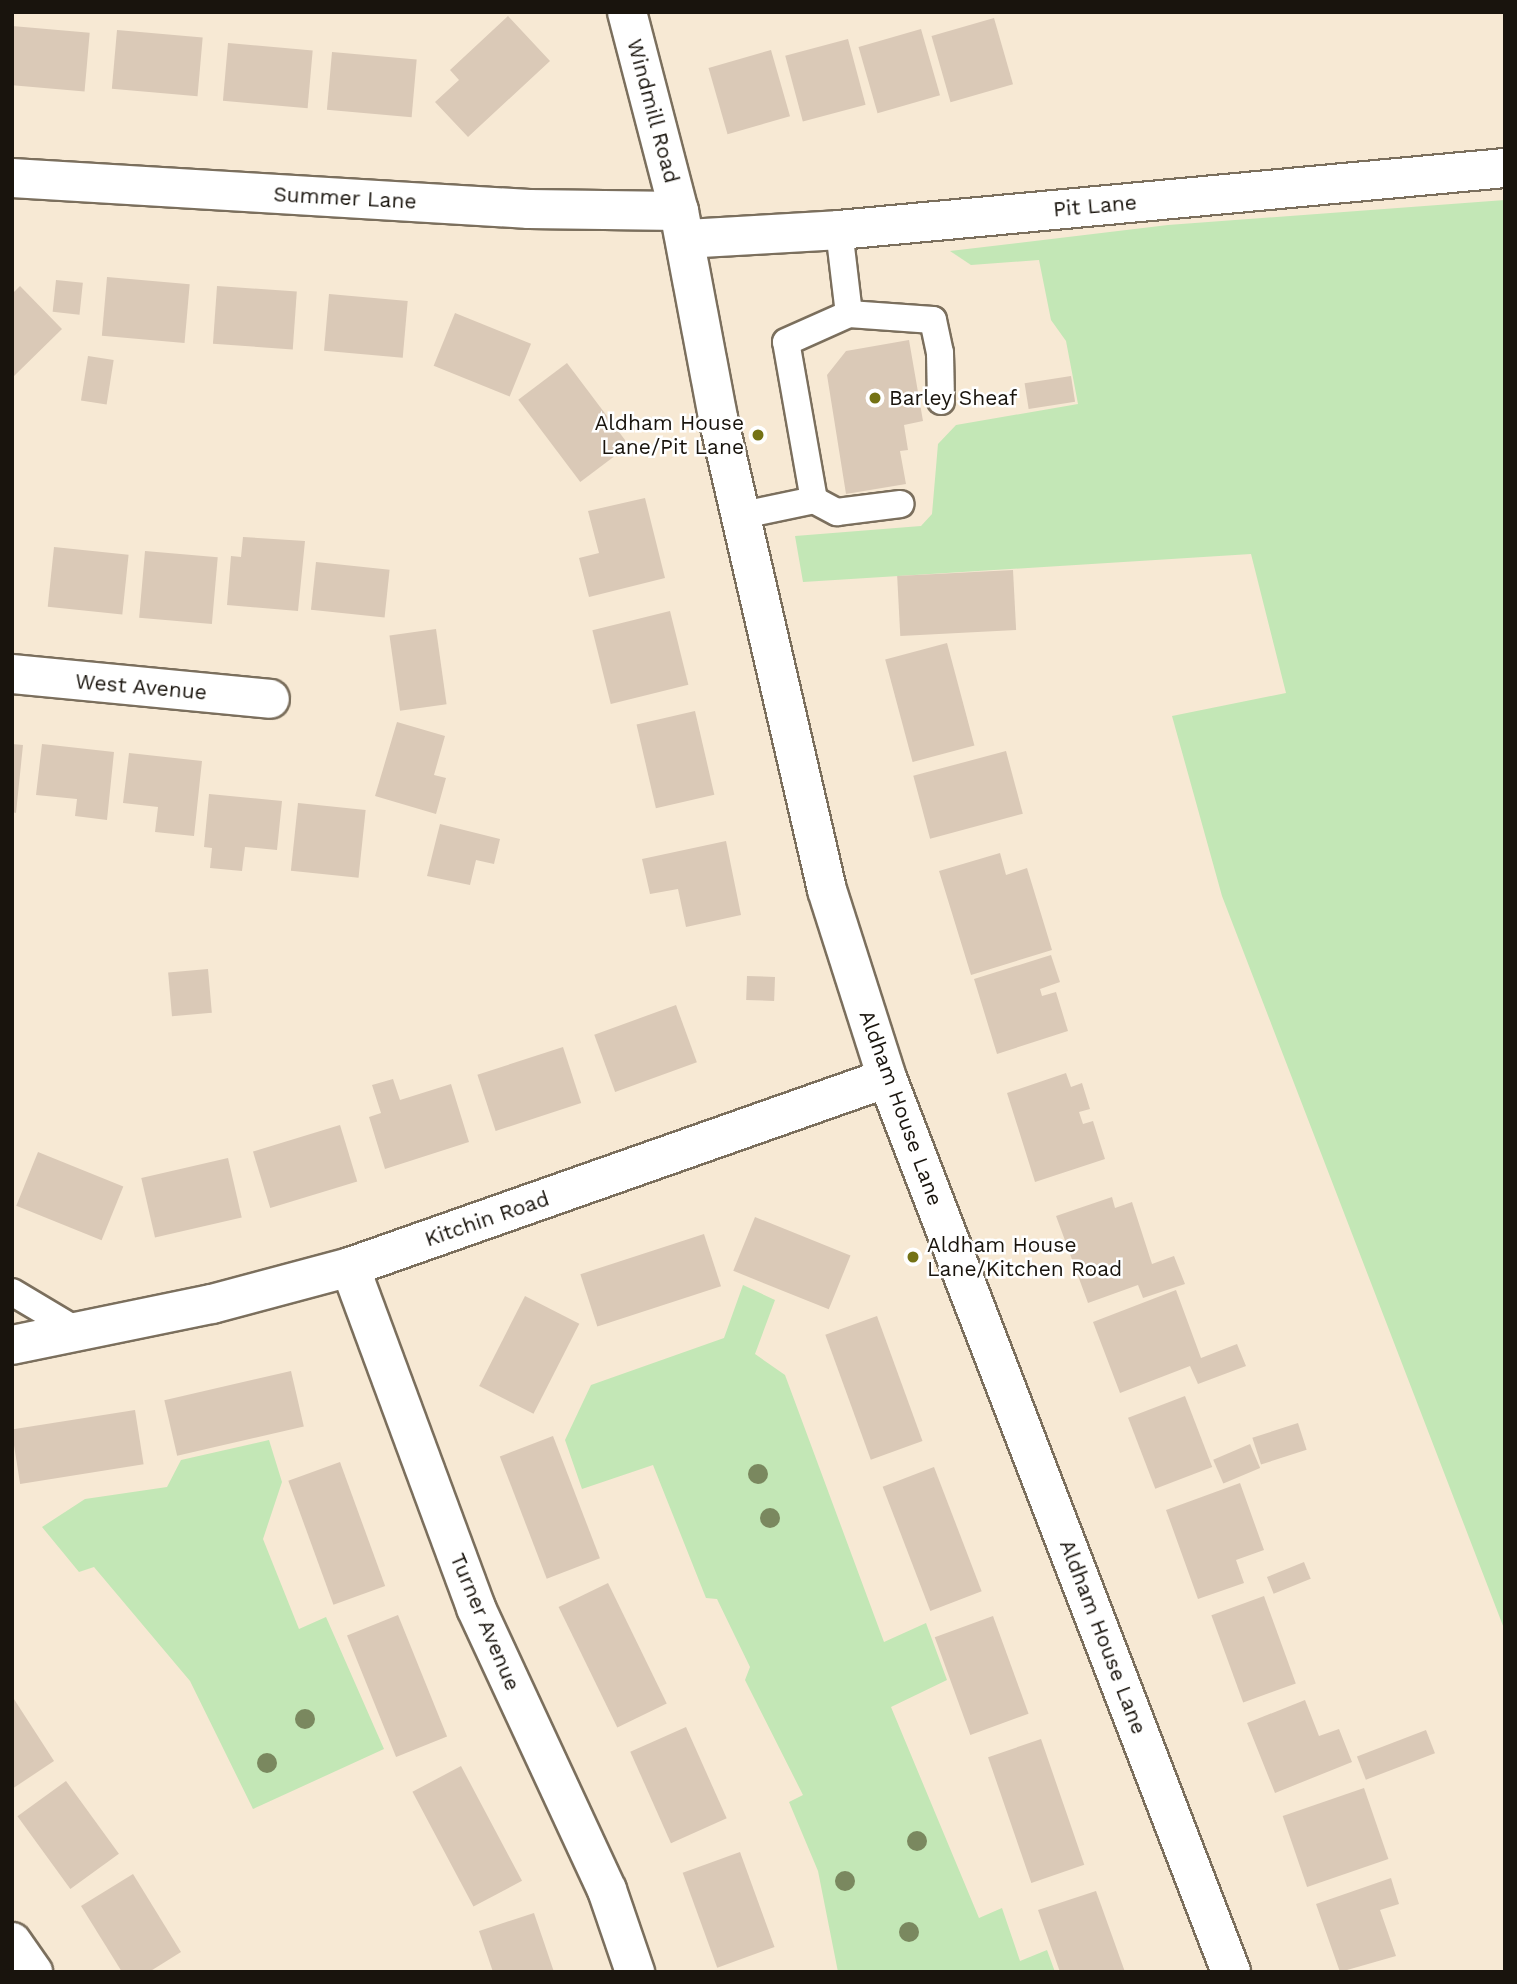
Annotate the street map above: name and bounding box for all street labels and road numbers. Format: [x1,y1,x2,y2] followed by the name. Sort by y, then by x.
[622,36,684,186] street label: Windmill Road
[273,182,417,214] street label: Summer Lane
[1052,190,1138,222] street label: Pit Lane
[74,669,208,705] street label: West Avenue
[854,1007,948,1209] street label: Aldham House Lane
[421,1186,553,1252] street label: Kitchin Road
[1054,1536,1152,1738] street label: Aldham House Lane
[444,1549,526,1695] street label: Turner Avenue

